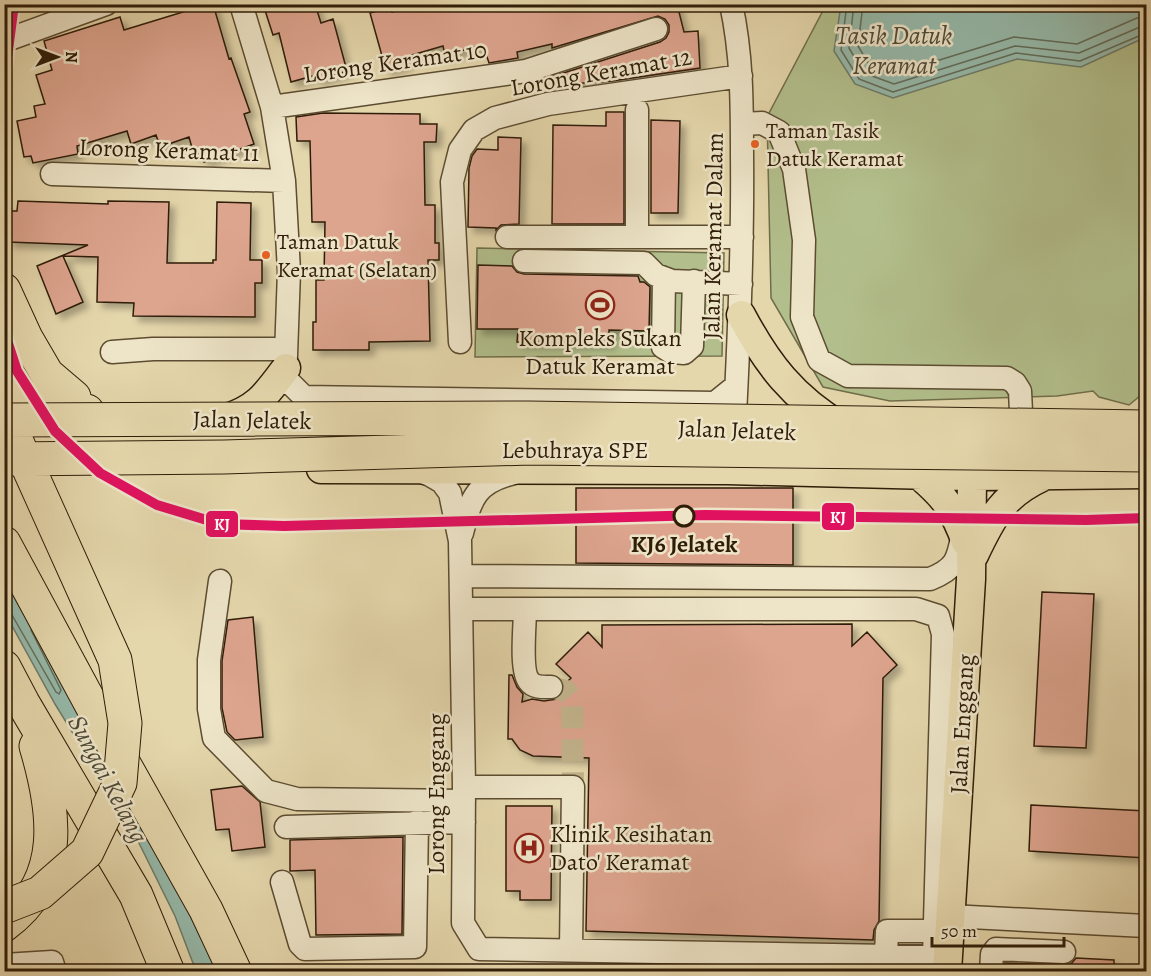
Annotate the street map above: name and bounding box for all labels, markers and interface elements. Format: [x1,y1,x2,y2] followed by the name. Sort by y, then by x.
[836,18,952,83] water label: Tasik Datuk Keramat
[27,27,87,87] north arrow
[301,33,489,91] street label: Lorong Keramat 10
[508,40,694,104] street label: Lorong Keramat 12
[60,51,82,63] text: N
[766,116,903,174] place label: Taman Tasik Datuk Keramat
[78,131,260,169] street label: Lorong Keramat 11
[695,132,731,340] street label: Jalan Keramat Dalam
[749,138,761,150] marker: Taman Tasik Datuk Keramat
[277,227,437,285] place label: Taman Datuk Keramat (Selatan)
[260,249,272,261] marker: Taman Datuk Keramat (Selatan)
[584,289,616,321] sports icon: Kompleks Sukan Datuk Keramat
[518,322,682,382] place label: Kompleks Sukan Datuk Keramat
[192,403,312,437] street label: Jalan Jelatek
[677,412,797,448] street label: Jalan Jelatek
[502,434,648,466] street label: Lebuhraya SPE
[821,502,855,531] line badge: KJ
[673,505,695,527] marker: KJ6 Jelatek
[830,507,846,529] text: KJ
[205,510,239,538] line badge: KJ
[214,514,230,536] text: KJ
[631,528,738,560] place label: KJ6 Jelatek
[942,653,982,795] street label: Jalan Enggang
[60,709,157,850] water label: Sungai Kelang
[420,713,452,875] street label: Lorong Enggang
[550,818,712,878] place label: Klinik Kesihatan Dato' Keramat
[513,832,545,864] hospital icon: Klinik Kesihatan Dato' Keramat
[932,910,1064,948] scale bar
[941,919,977,943] text: 50 m

